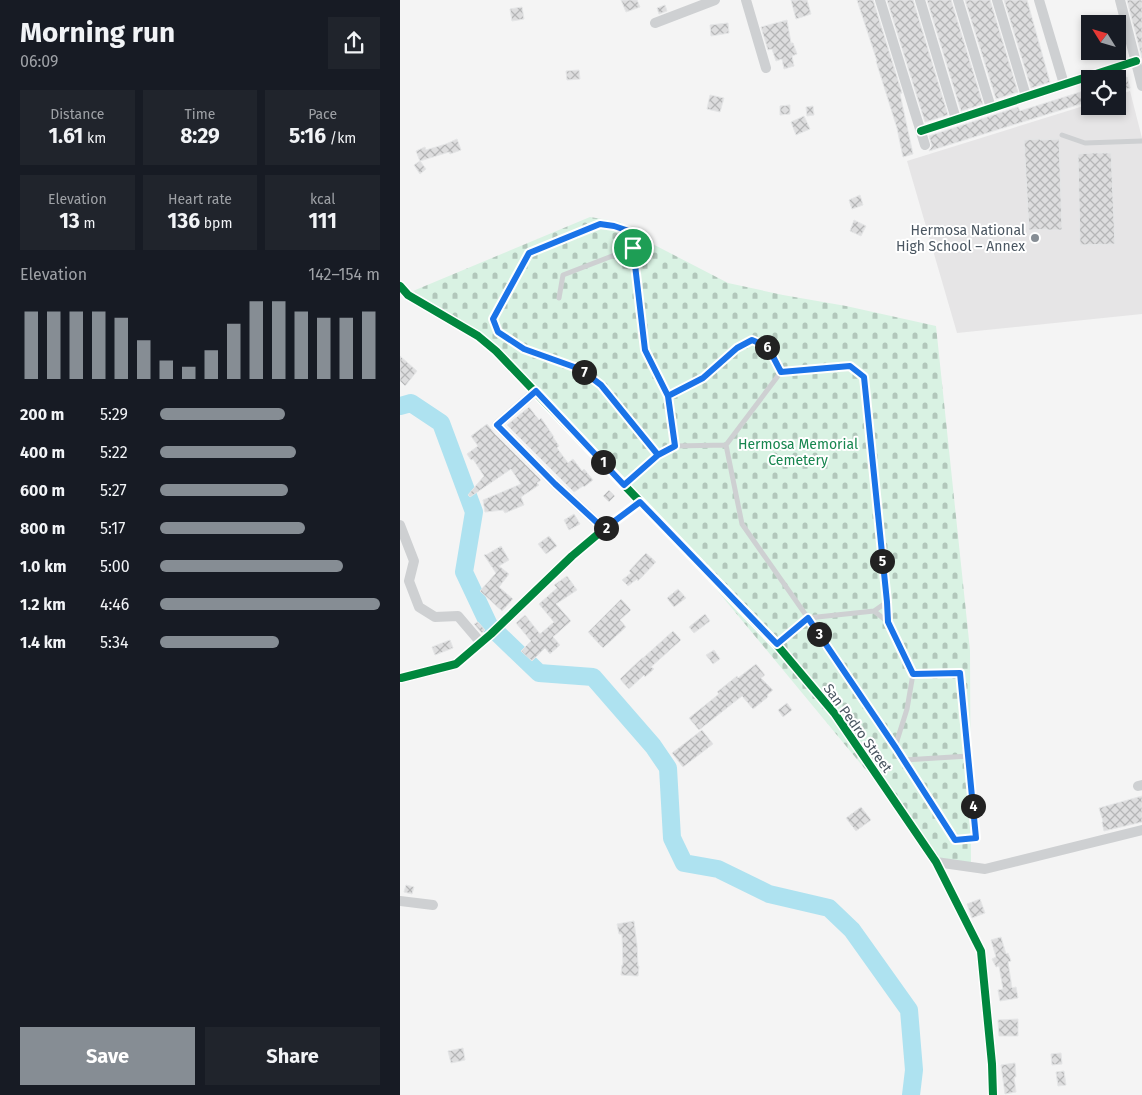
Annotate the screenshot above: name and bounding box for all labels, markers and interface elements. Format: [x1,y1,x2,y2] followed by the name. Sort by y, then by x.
[1081,15,1126,60] north arrow
[1081,15,1126,115] map controls
[20,16,175,49] text: Morning run
[328,17,380,69] button: share
[20,52,58,71] text: 06:09
[1081,70,1126,115] button: locate
[50,106,104,123] text: Distance
[185,106,215,123] text: Time
[308,106,337,123] text: Pace
[48,123,83,149] text: 1.61
[180,123,220,149] text: 8:29
[289,123,326,149] text: 5:16
[83,130,106,147] text: km
[326,130,356,147] text: /km
[48,191,107,208] text: Elevation
[168,191,232,208] text: Heart rate
[310,191,335,208] text: kcal
[59,208,80,234] text: 13
[168,208,200,234] text: 136
[308,208,337,234] text: 111
[80,215,96,232] text: m
[200,215,232,232] text: bpm
[896,222,1025,255] place label: Hermosa National High School – Annex
[612,227,654,269] pin
[1029,232,1041,244] marker: Hermosa National High School – Annex
[619,234,647,262] icon: arrive
[20,265,87,284] text: Elevation
[308,265,380,284] text: 142–154 m
[754,334,780,360] pin: 6
[764,339,771,356] text: 6
[572,360,596,384] pin: 7
[581,364,588,381] text: 7
[20,405,64,424] text: 200 m
[100,405,128,424] text: 5:29
[738,436,858,469] park label: Hermosa Memorial Cemetery
[20,443,65,462] text: 400 m
[100,443,128,462] text: 5:22
[590,450,616,474] pin: 1
[600,454,607,471] text: 1
[20,481,65,500] text: 600 m
[100,481,127,500] text: 5:27
[594,516,618,540] pin: 2
[20,519,65,538] text: 800 m
[100,519,125,538] text: 5:17
[603,520,610,537] text: 2
[870,548,894,574] pin: 5
[879,553,886,570] text: 5
[20,557,67,576] text: 1.0 km
[100,557,130,576] text: 5:00
[20,595,66,614] text: 1.2 km
[100,595,129,614] text: 4:46
[806,622,832,646] pin: 3
[816,626,823,643] text: 3
[20,633,66,652] text: 1.4 km
[100,633,128,652] text: 5:34
[820,681,896,777] street label: San Pedro Street
[960,794,986,818] pin: 4
[970,798,977,815] text: 4
[20,1027,195,1085] button: Save
[205,1027,380,1085] button: Share

